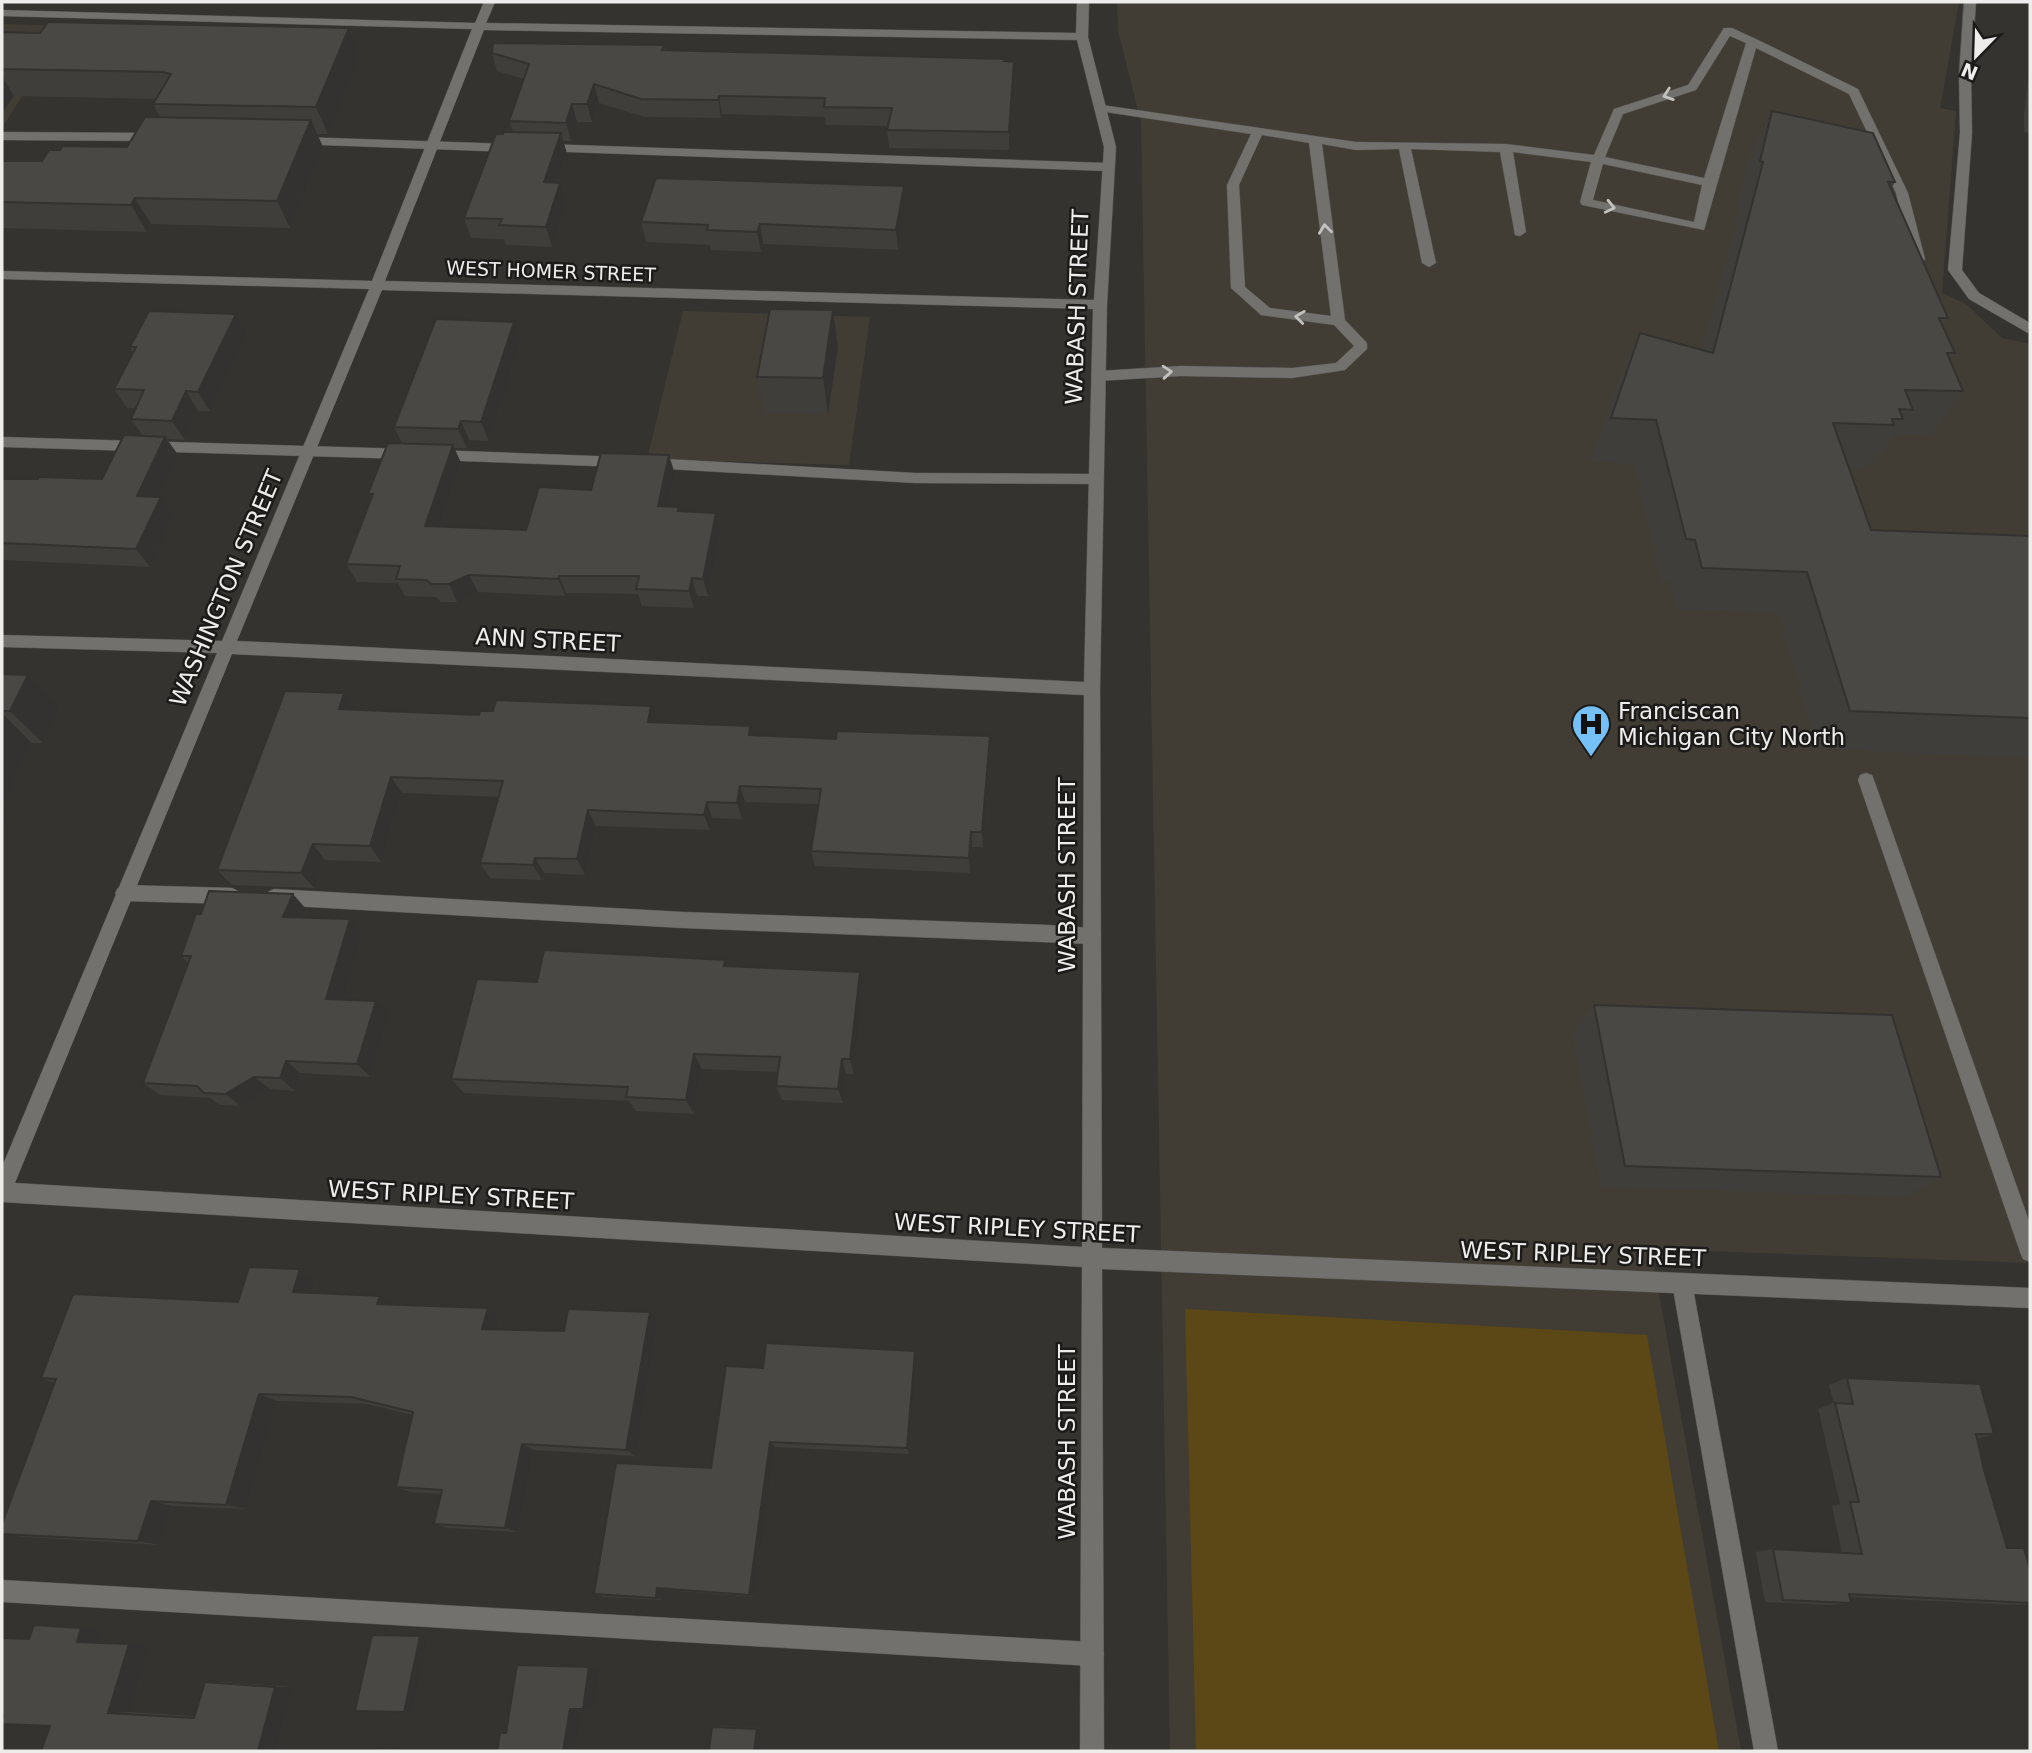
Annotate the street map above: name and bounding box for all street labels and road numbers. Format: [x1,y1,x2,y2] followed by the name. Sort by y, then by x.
[1061,208,1093,405] street label: WABASH STREET
[446,256,657,286] street label: WEST HOMER STREET
[164,465,288,710] street label: WASHINGTON STREET
[475,623,622,657] street label: ANN STREET
[1054,776,1080,973] street label: WABASH STREET
[327,1176,576,1214] street label: WEST RIPLEY STREET
[893,1209,1142,1247] street label: WEST RIPLEY STREET
[1459,1237,1707,1271] street label: WEST RIPLEY STREET
[1054,1343,1080,1540] street label: WABASH STREET

